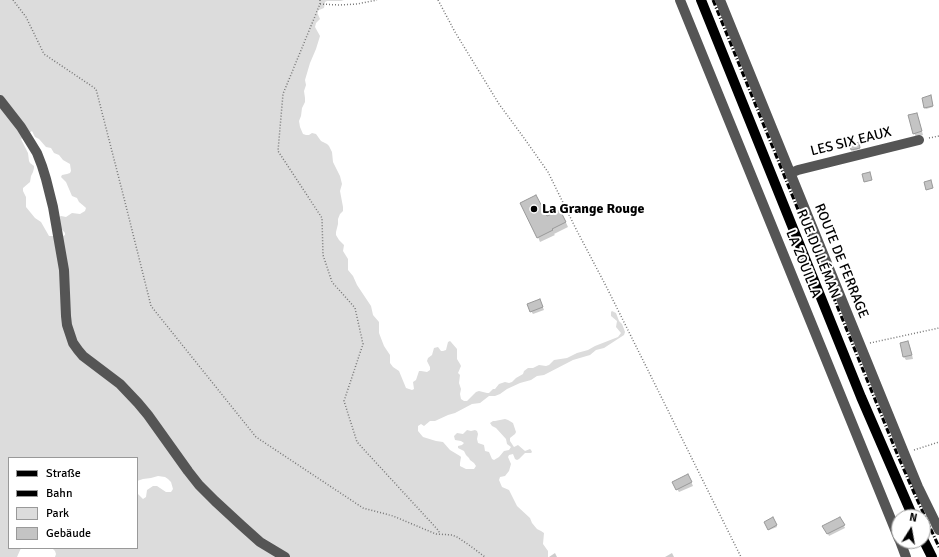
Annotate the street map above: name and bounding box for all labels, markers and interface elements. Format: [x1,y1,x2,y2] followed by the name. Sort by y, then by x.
[809,124,893,160] street label: LES SIX EAUX
[542,201,644,217] place label: La Grange Rouge
[810,201,872,321] street label: ROUTE DE FERRAGE
[529,204,539,214] marker: La Grange Rouge
[792,207,844,301] street label: RUE DU LÉMAN
[782,227,824,301] street label: LA ZOUILLA
[8,457,138,549] legend
[46,466,81,481] text: Straße
[46,486,72,501] text: Bahn
[46,506,69,521] text: Park
[891,509,931,549] north arrow
[908,511,918,525] text: N
[46,526,91,541] text: Gebäude

